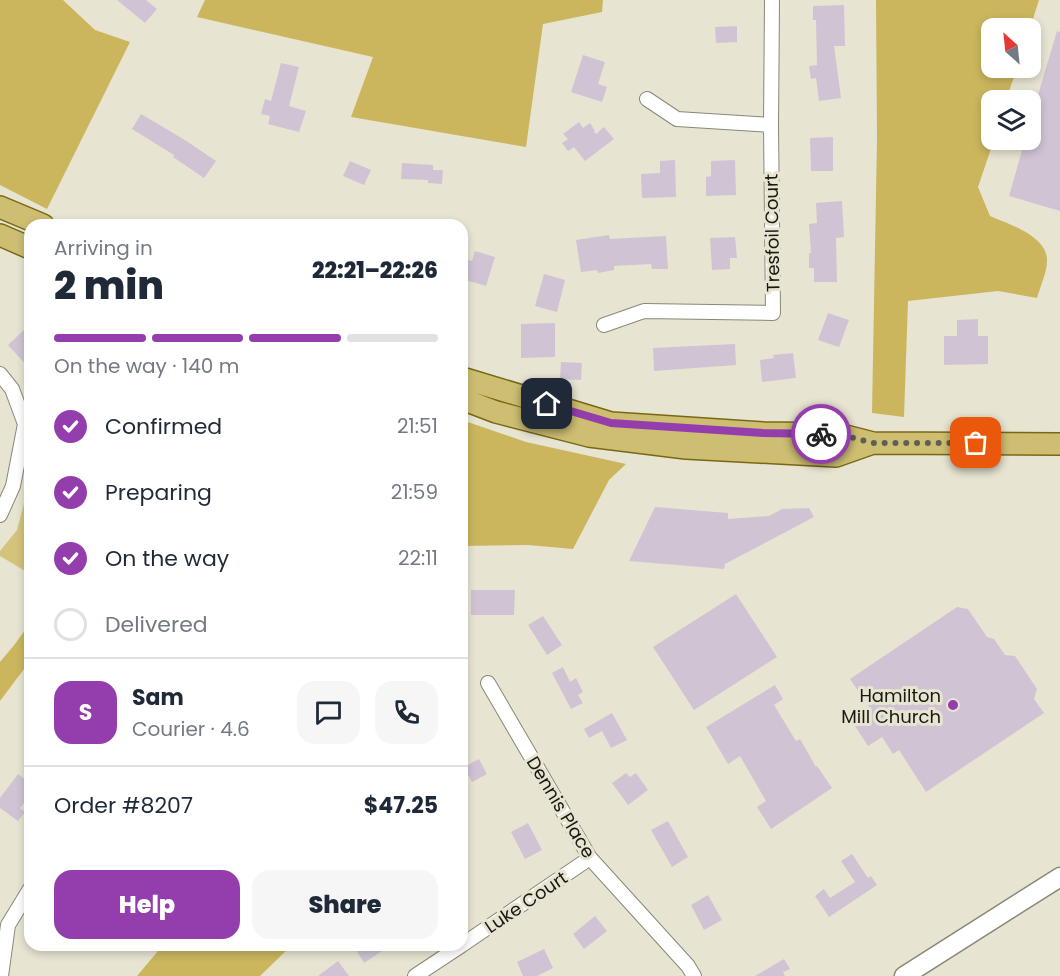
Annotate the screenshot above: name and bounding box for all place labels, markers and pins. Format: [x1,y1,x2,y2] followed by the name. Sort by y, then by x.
[521,378,572,429] pin
[950,417,1001,468] pin
[841,683,941,729] place label: Hamilton Mill Church
[946,698,960,712] marker: Hamilton Mill Church

